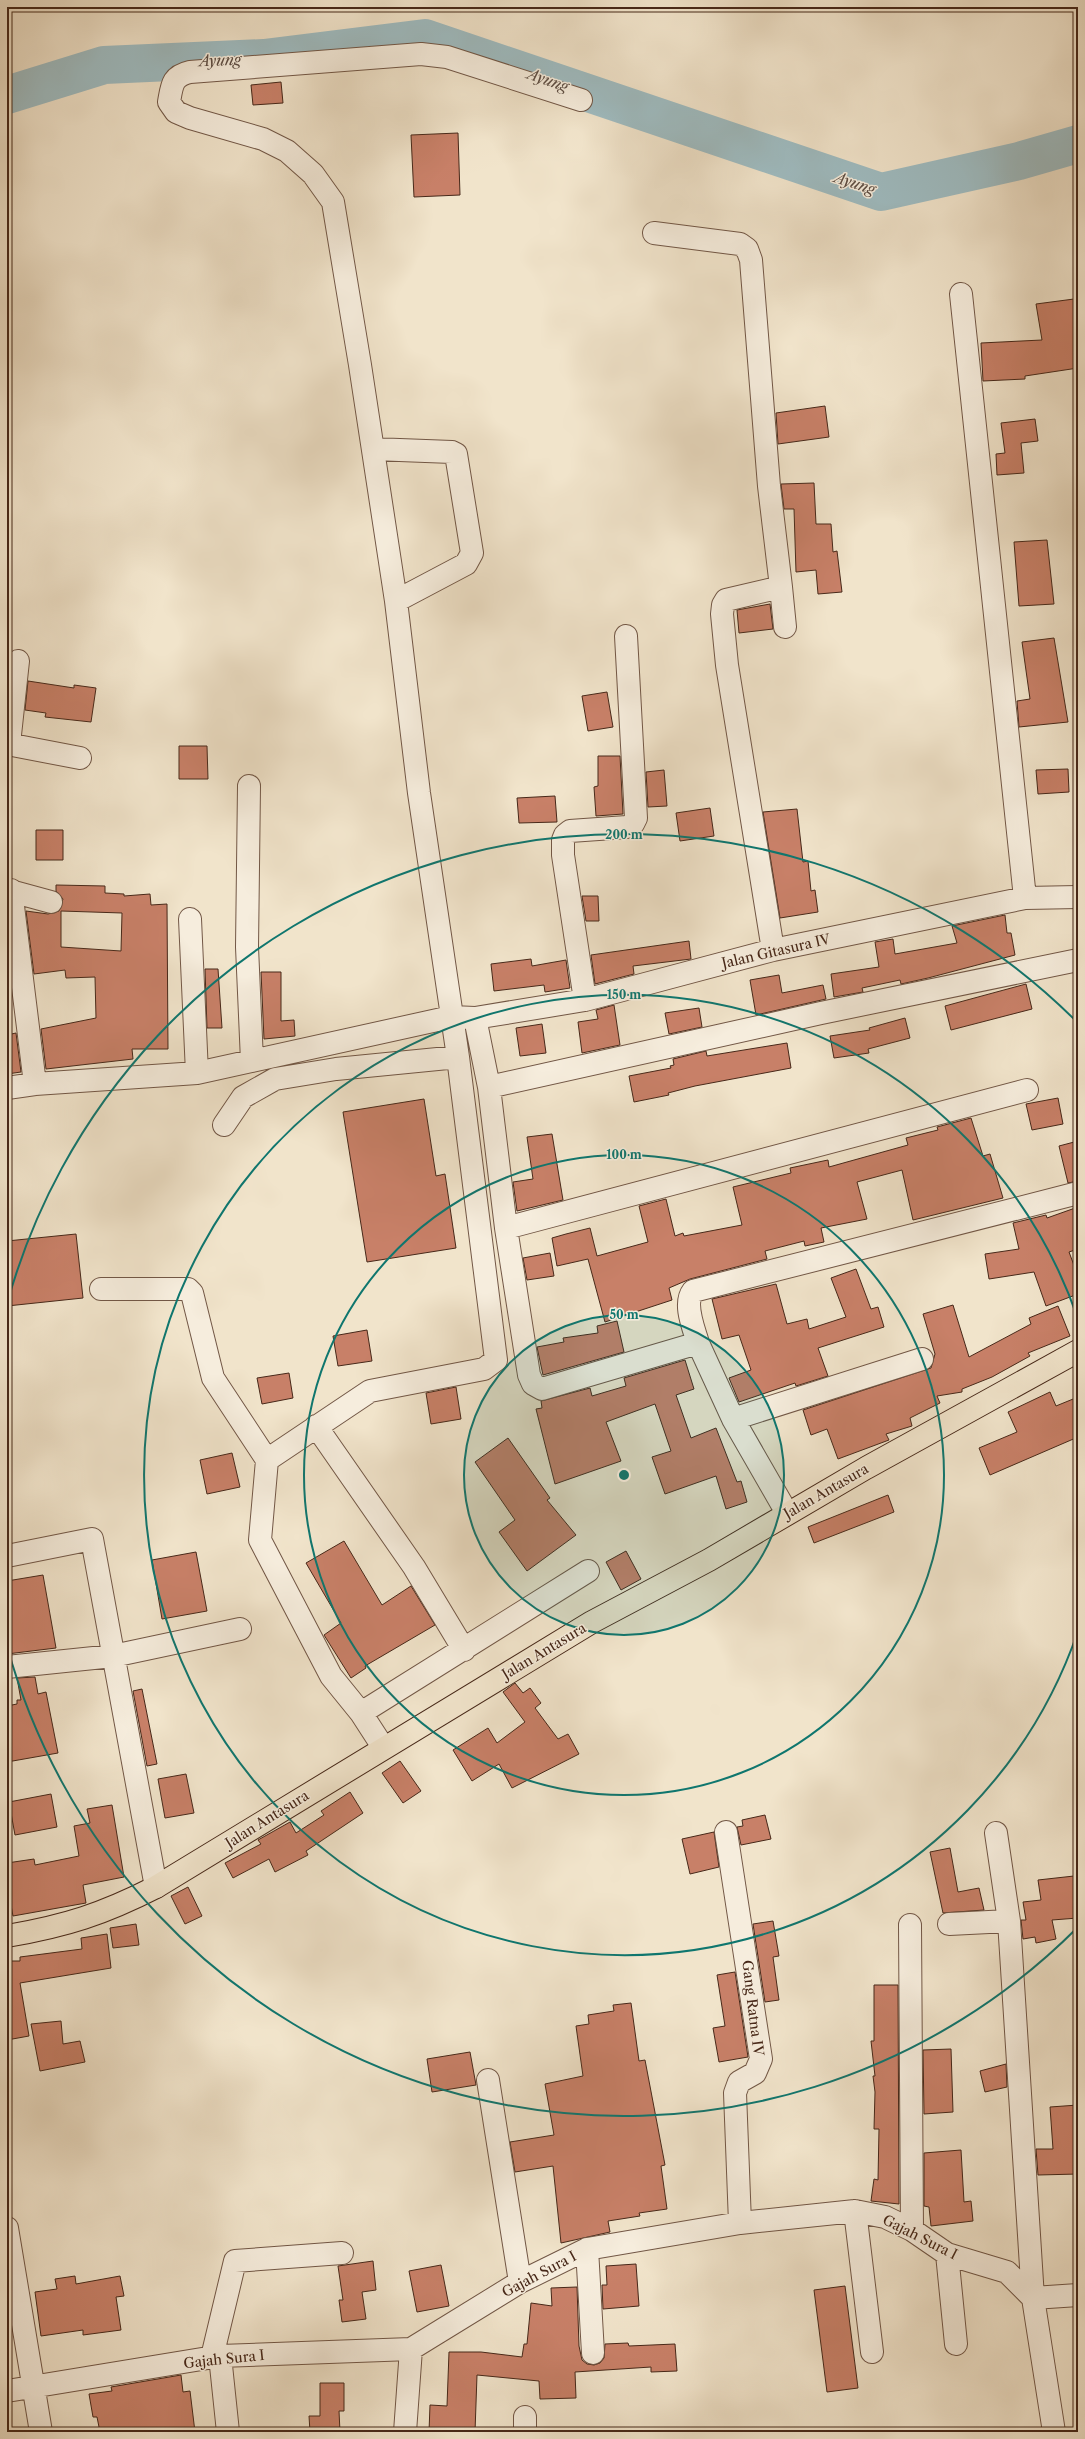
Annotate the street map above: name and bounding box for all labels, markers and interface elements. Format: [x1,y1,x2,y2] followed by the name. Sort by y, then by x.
[197,50,243,70] water label: Ayung
[523,64,572,96] water label: Ayung
[830,167,879,199] water label: Ayung
[605,827,643,842] text: 200 m
[718,930,833,973] street label: Jalan Gitasura IV
[607,987,641,1002] text: 150 m
[606,1147,642,1162] text: 100 m
[609,1307,639,1322] text: 50 m
[779,1459,872,1524] street label: Jalan Antasura
[617,1468,631,1482] centre of rings
[497,1619,590,1684] street label: Jalan Antasura
[220,1786,313,1853] street label: Jalan Antasura
[738,1959,768,2058] street label: Gang Ratna IV
[880,2210,960,2264] street label: Gajah Sura I
[499,2247,579,2301] street label: Gajah Sura I
[182,2346,266,2372] street label: Gajah Sura I

